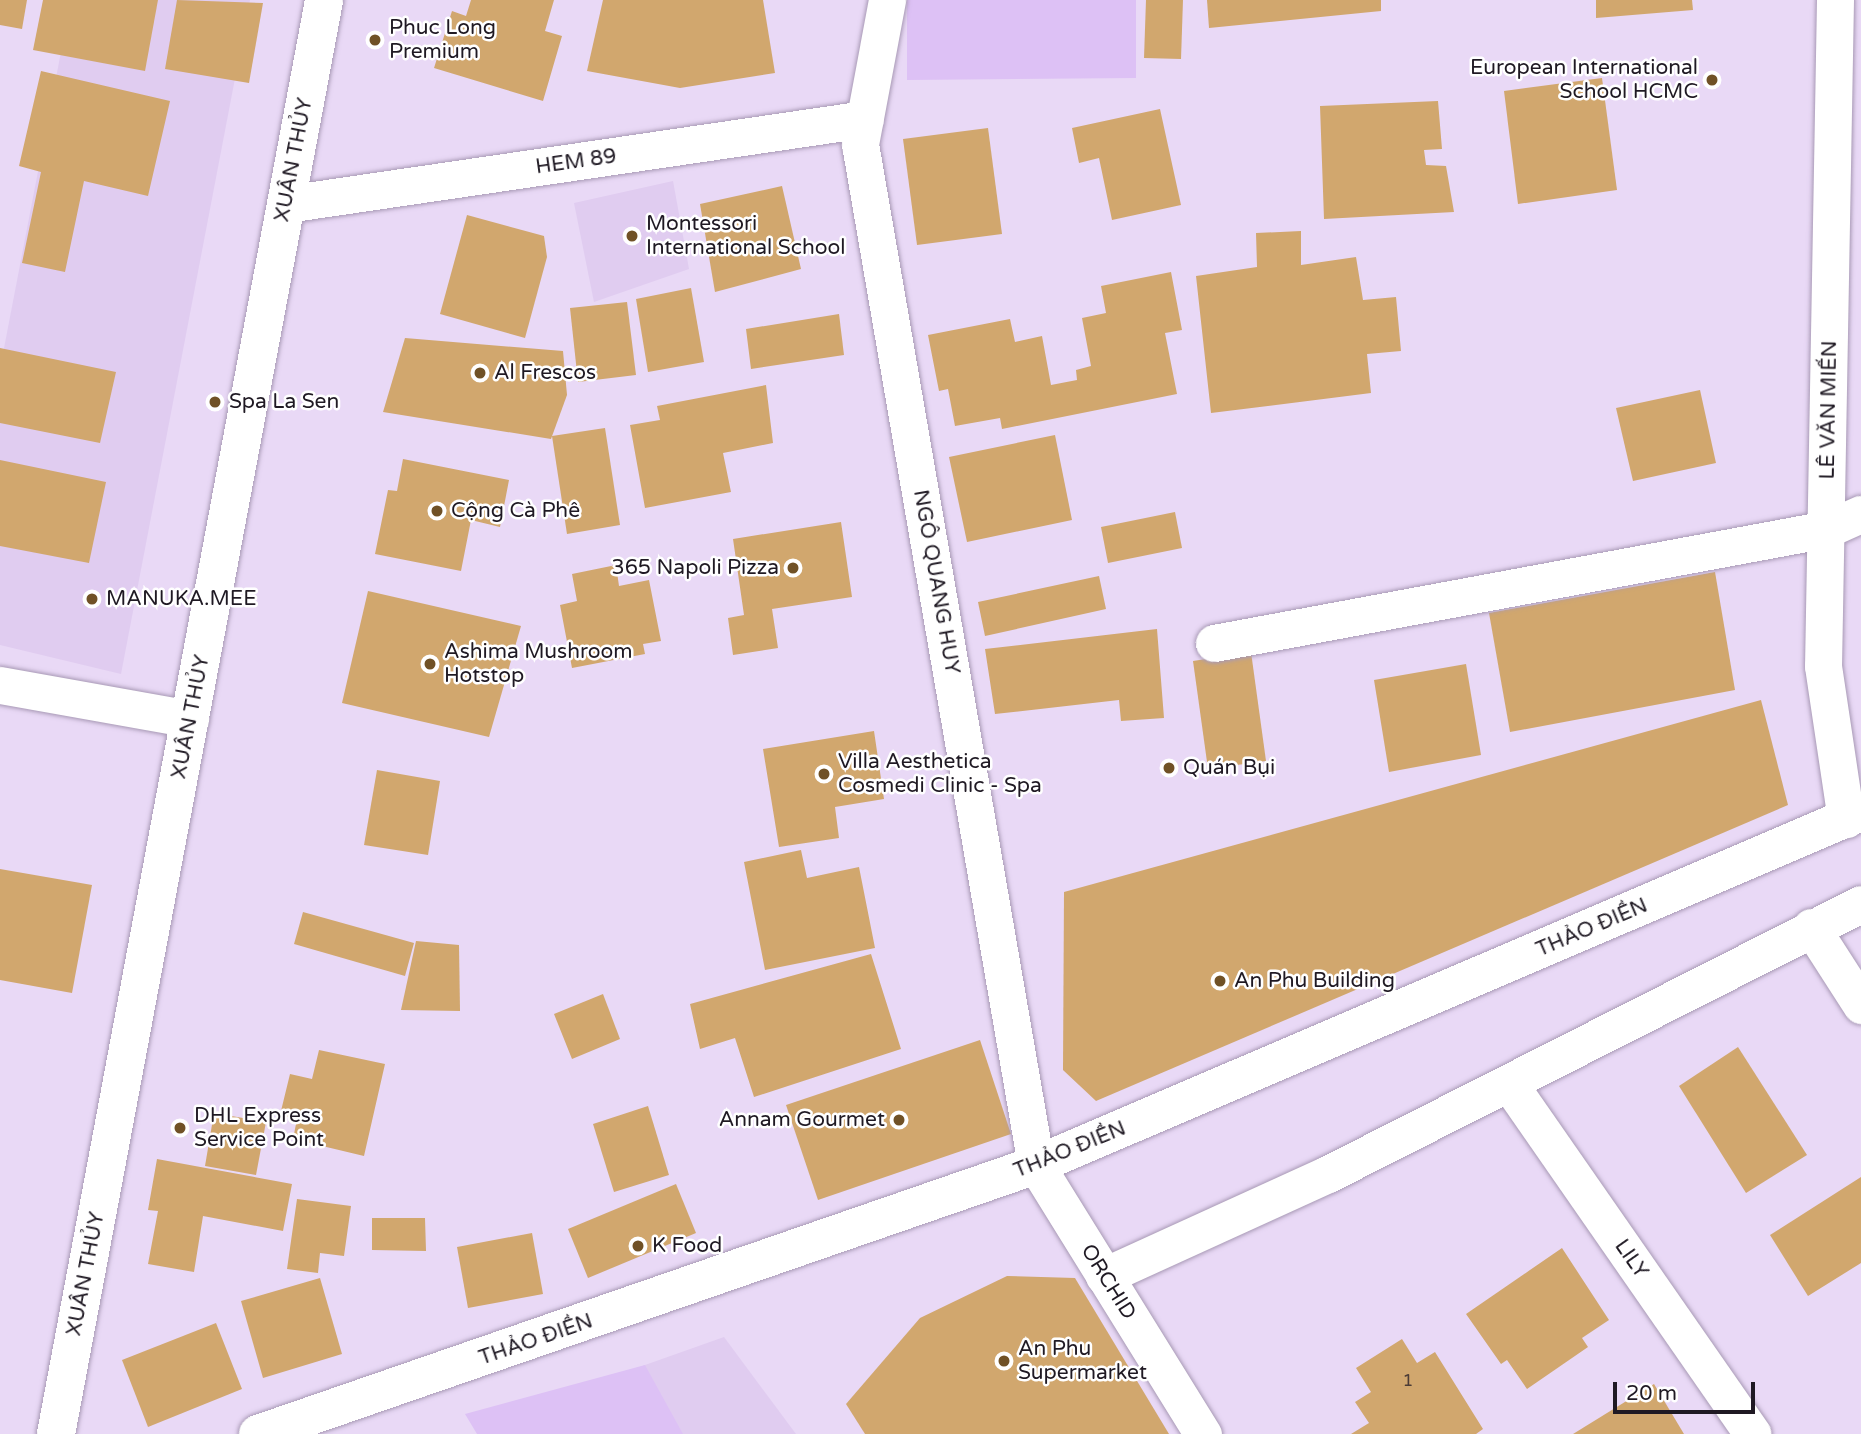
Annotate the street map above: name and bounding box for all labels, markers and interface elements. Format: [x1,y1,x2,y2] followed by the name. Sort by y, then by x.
[389,15,496,65] place label: Phuc Long Premium
[367,32,383,48] marker: Phuc Long Premium
[1470,55,1698,105] place label: European International School HCMC
[1704,72,1720,88] marker: European International School HCMC
[270,96,318,224] street label: XUÂN THỦY
[534,144,618,180] street label: HEM 89
[646,211,845,261] place label: Montessori International School
[624,228,640,244] marker: Montessori International School
[1815,340,1843,480] street label: LÊ VĂN MIẾN
[494,360,596,386] place label: Al Frescos
[472,365,488,381] marker: Al Frescos
[229,389,339,415] place label: Spa La Sen
[207,394,223,410] marker: Spa La Sen
[907,488,965,676] street label: NGÔ QUANG HUY
[451,498,580,524] place label: Cộng Cà Phê
[429,503,445,519] marker: Cộng Cà Phê
[611,555,779,581] place label: 365 Napoli Pizza
[785,560,801,576] marker: 365 Napoli Pizza
[106,586,257,612] place label: MANUKA.MEE
[84,591,100,607] marker: MANUKA.MEE
[444,639,633,689] place label: Ashima Mushroom Hotstop
[167,653,215,781] street label: XUÂN THỦY
[422,656,438,672] marker: Ashima Mushroom Hotstop
[838,749,1042,799] place label: Villa Aesthetica Cosmedi Clinic - Spa
[1183,755,1275,781] place label: Quán Bụi
[1161,760,1177,776] marker: Quán Bụi
[816,766,832,782] marker: Villa Aesthetica Cosmedi Clinic - Spa
[1532,893,1652,963] street label: THẢO ĐIỀN
[1234,968,1395,994] place label: An Phu Building
[1212,973,1228,989] marker: An Phu Building
[194,1103,324,1153] place label: DHL Express Service Point
[719,1107,885,1133] place label: Annam Gourmet
[891,1112,907,1128] marker: Annam Gourmet
[1010,1116,1130,1184] street label: THẢO ĐIỀN
[172,1120,188,1136] marker: DHL Express Service Point
[62,1210,110,1338] street label: XUÂN THỦY
[652,1233,722,1259] place label: K Food
[1609,1235,1653,1283] street label: LILY
[630,1238,646,1254] marker: K Food
[1075,1240,1141,1324] street label: ORCHID
[476,1309,596,1371] street label: THẢO ĐIỀN
[1018,1336,1147,1386] place label: An Phu Supermarket
[996,1353,1012,1369] marker: An Phu Supermarket
[1616,1368,1758,1412] scale bar
[1402,1369,1414,1391] house number: 1
[1626,1381,1677,1406] text: 20 m

